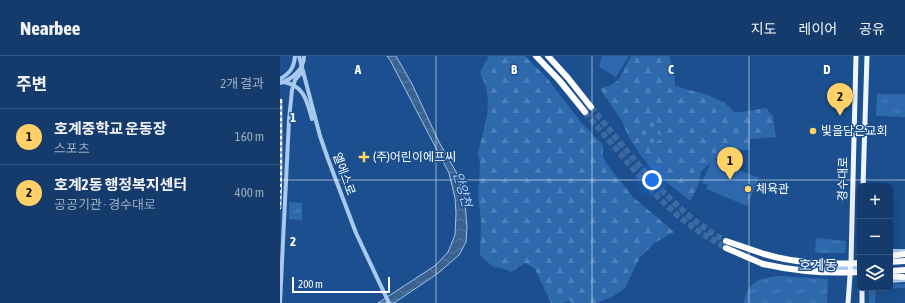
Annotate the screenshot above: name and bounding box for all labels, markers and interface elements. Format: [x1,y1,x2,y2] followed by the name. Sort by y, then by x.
[20,17,80,39] text: Nearbee
[751,21,777,37] text: 지도
[799,21,837,37] text: 레이어
[859,21,885,37] text: 공유
[354,62,362,77] text: A
[511,62,518,77] text: B
[668,62,674,77] text: C
[823,62,831,77] text: D
[16,74,47,94] text: 주변
[220,76,264,91] text: 2개 결과
[827,83,853,116] pin: 2
[290,110,296,125] text: 1
[54,120,166,137] text: 호계중학교 운동장
[821,124,887,138] place label: 빛을담은교회
[808,126,818,136] marker: 빛을담은교회
[26,129,32,144] text: 1
[235,129,264,144] text: 160 m
[54,141,90,156] text: 스포츠
[717,147,743,180] pin: 1
[373,150,456,164] place label: (주)어린이에프씨
[330,151,358,197] street label: 엘에스로
[358,151,370,163] marker: (주)어린이에프씨
[836,157,850,201] street label: 경수대로
[450,170,475,209] water label: 안양천
[642,170,662,190] your location
[54,176,187,193] text: 호계2동 행정복지센터
[756,182,789,196] place label: 체육관
[857,183,893,291] map controls
[857,183,893,219] button: +
[743,184,753,194] marker: 체육관
[26,185,32,200] text: 2
[235,185,264,200] text: 400 m
[54,197,156,212] text: 공공기관 · 경수대로
[857,219,893,255] button: −
[290,234,296,249] text: 2
[857,255,893,291] button: layers
[799,257,837,273] district label: 호계동
[292,275,390,294] scale bar
[298,278,323,290] text: 200 m

